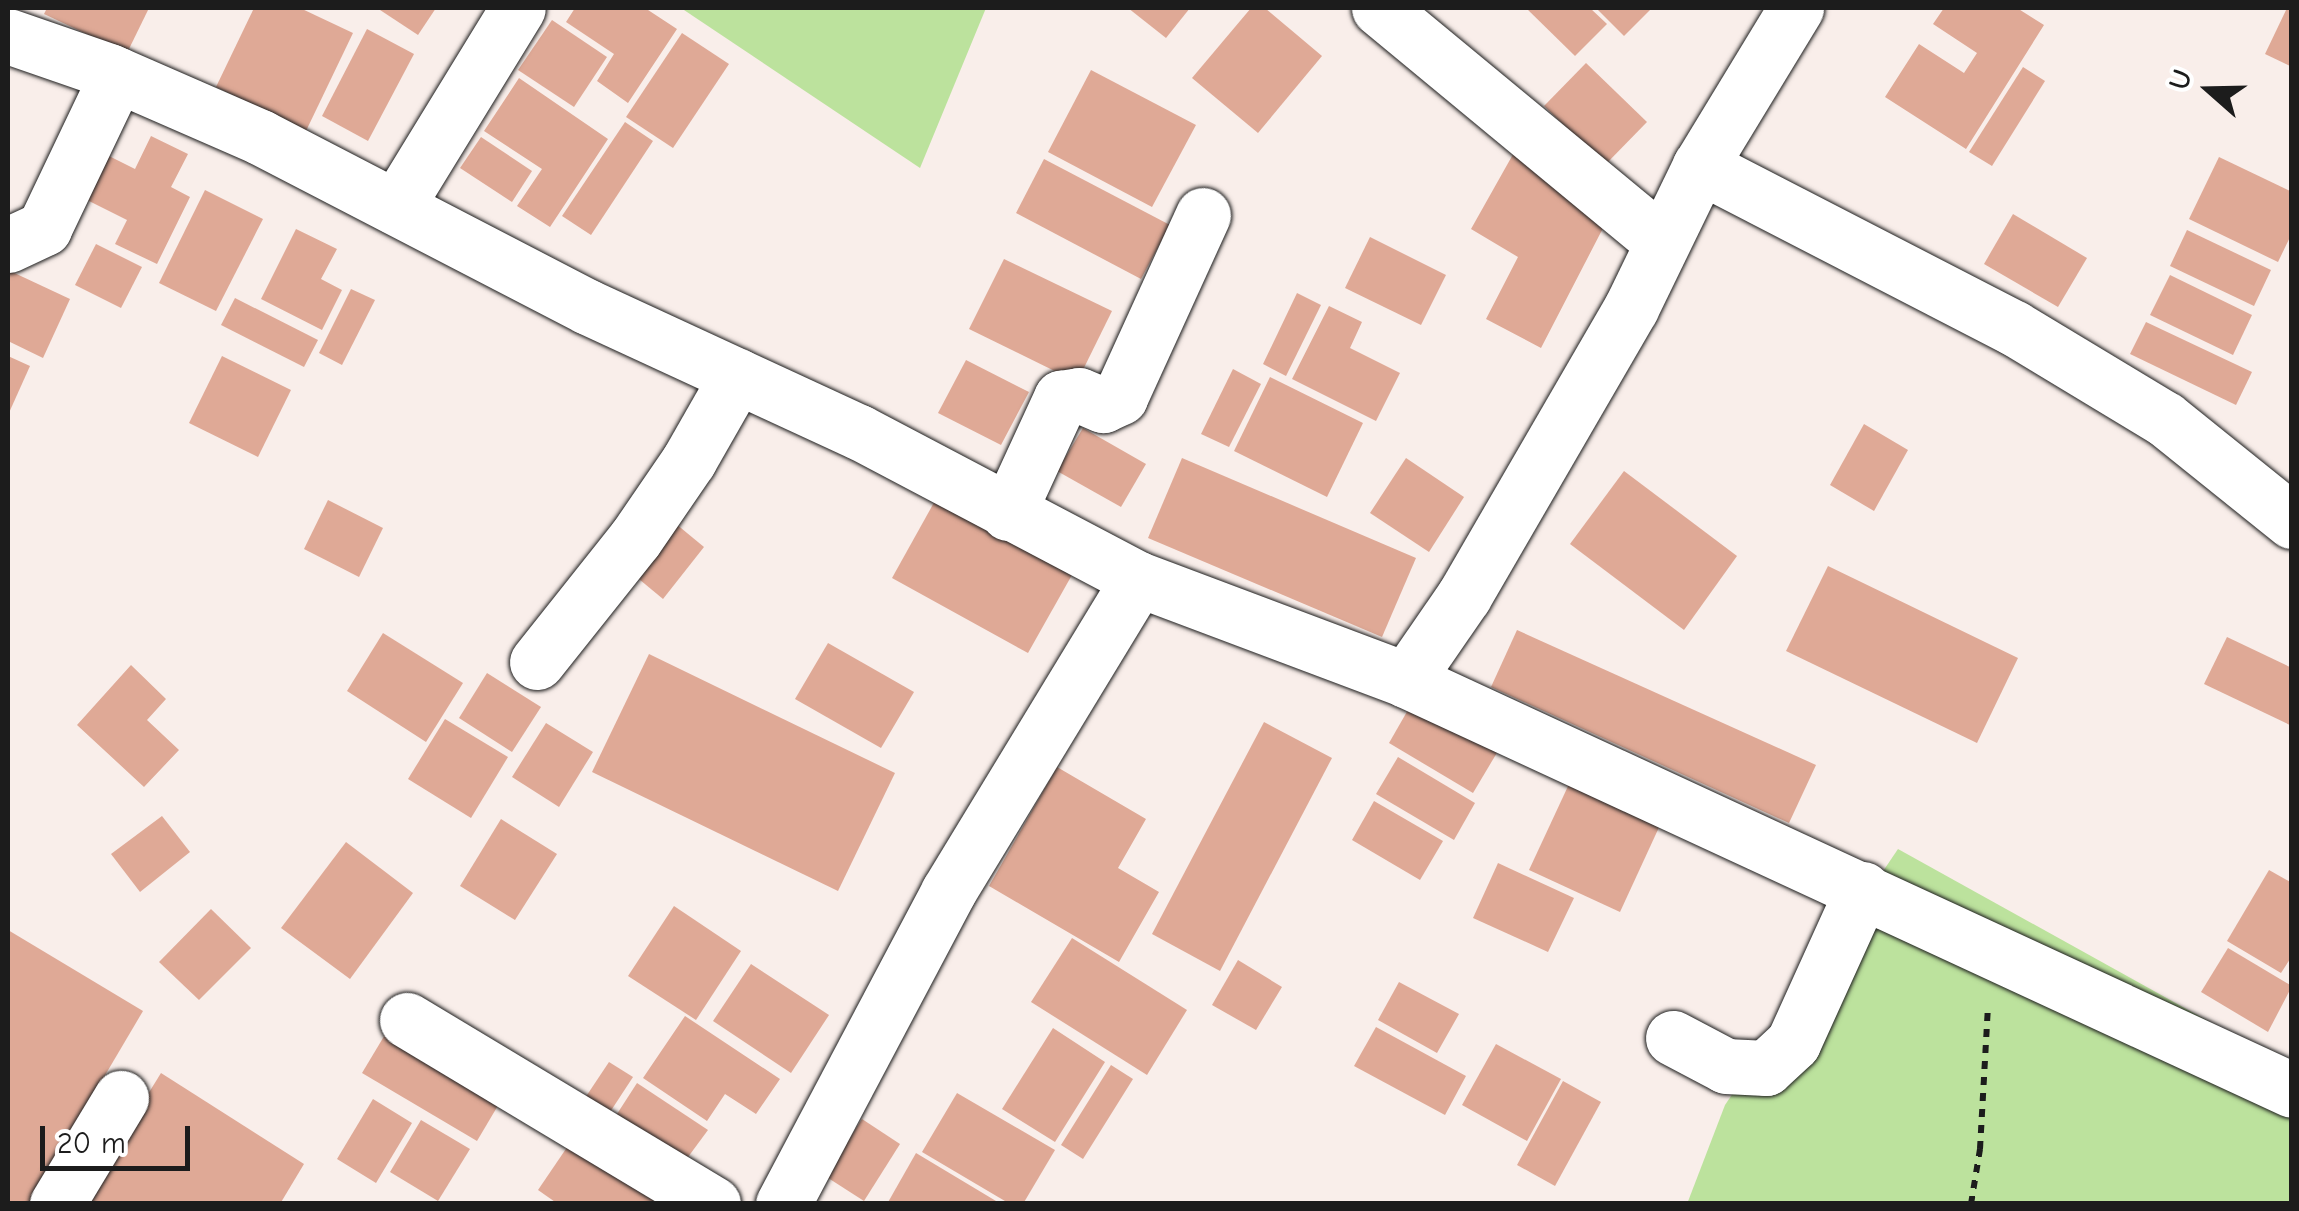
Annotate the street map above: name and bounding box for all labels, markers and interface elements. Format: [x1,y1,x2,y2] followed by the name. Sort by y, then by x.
[2159,40,2259,140] north arrow
[2163,65,2199,94] text: U
[45,1106,195,1168] scale bar
[57,1126,126,1161] text: 20 m

